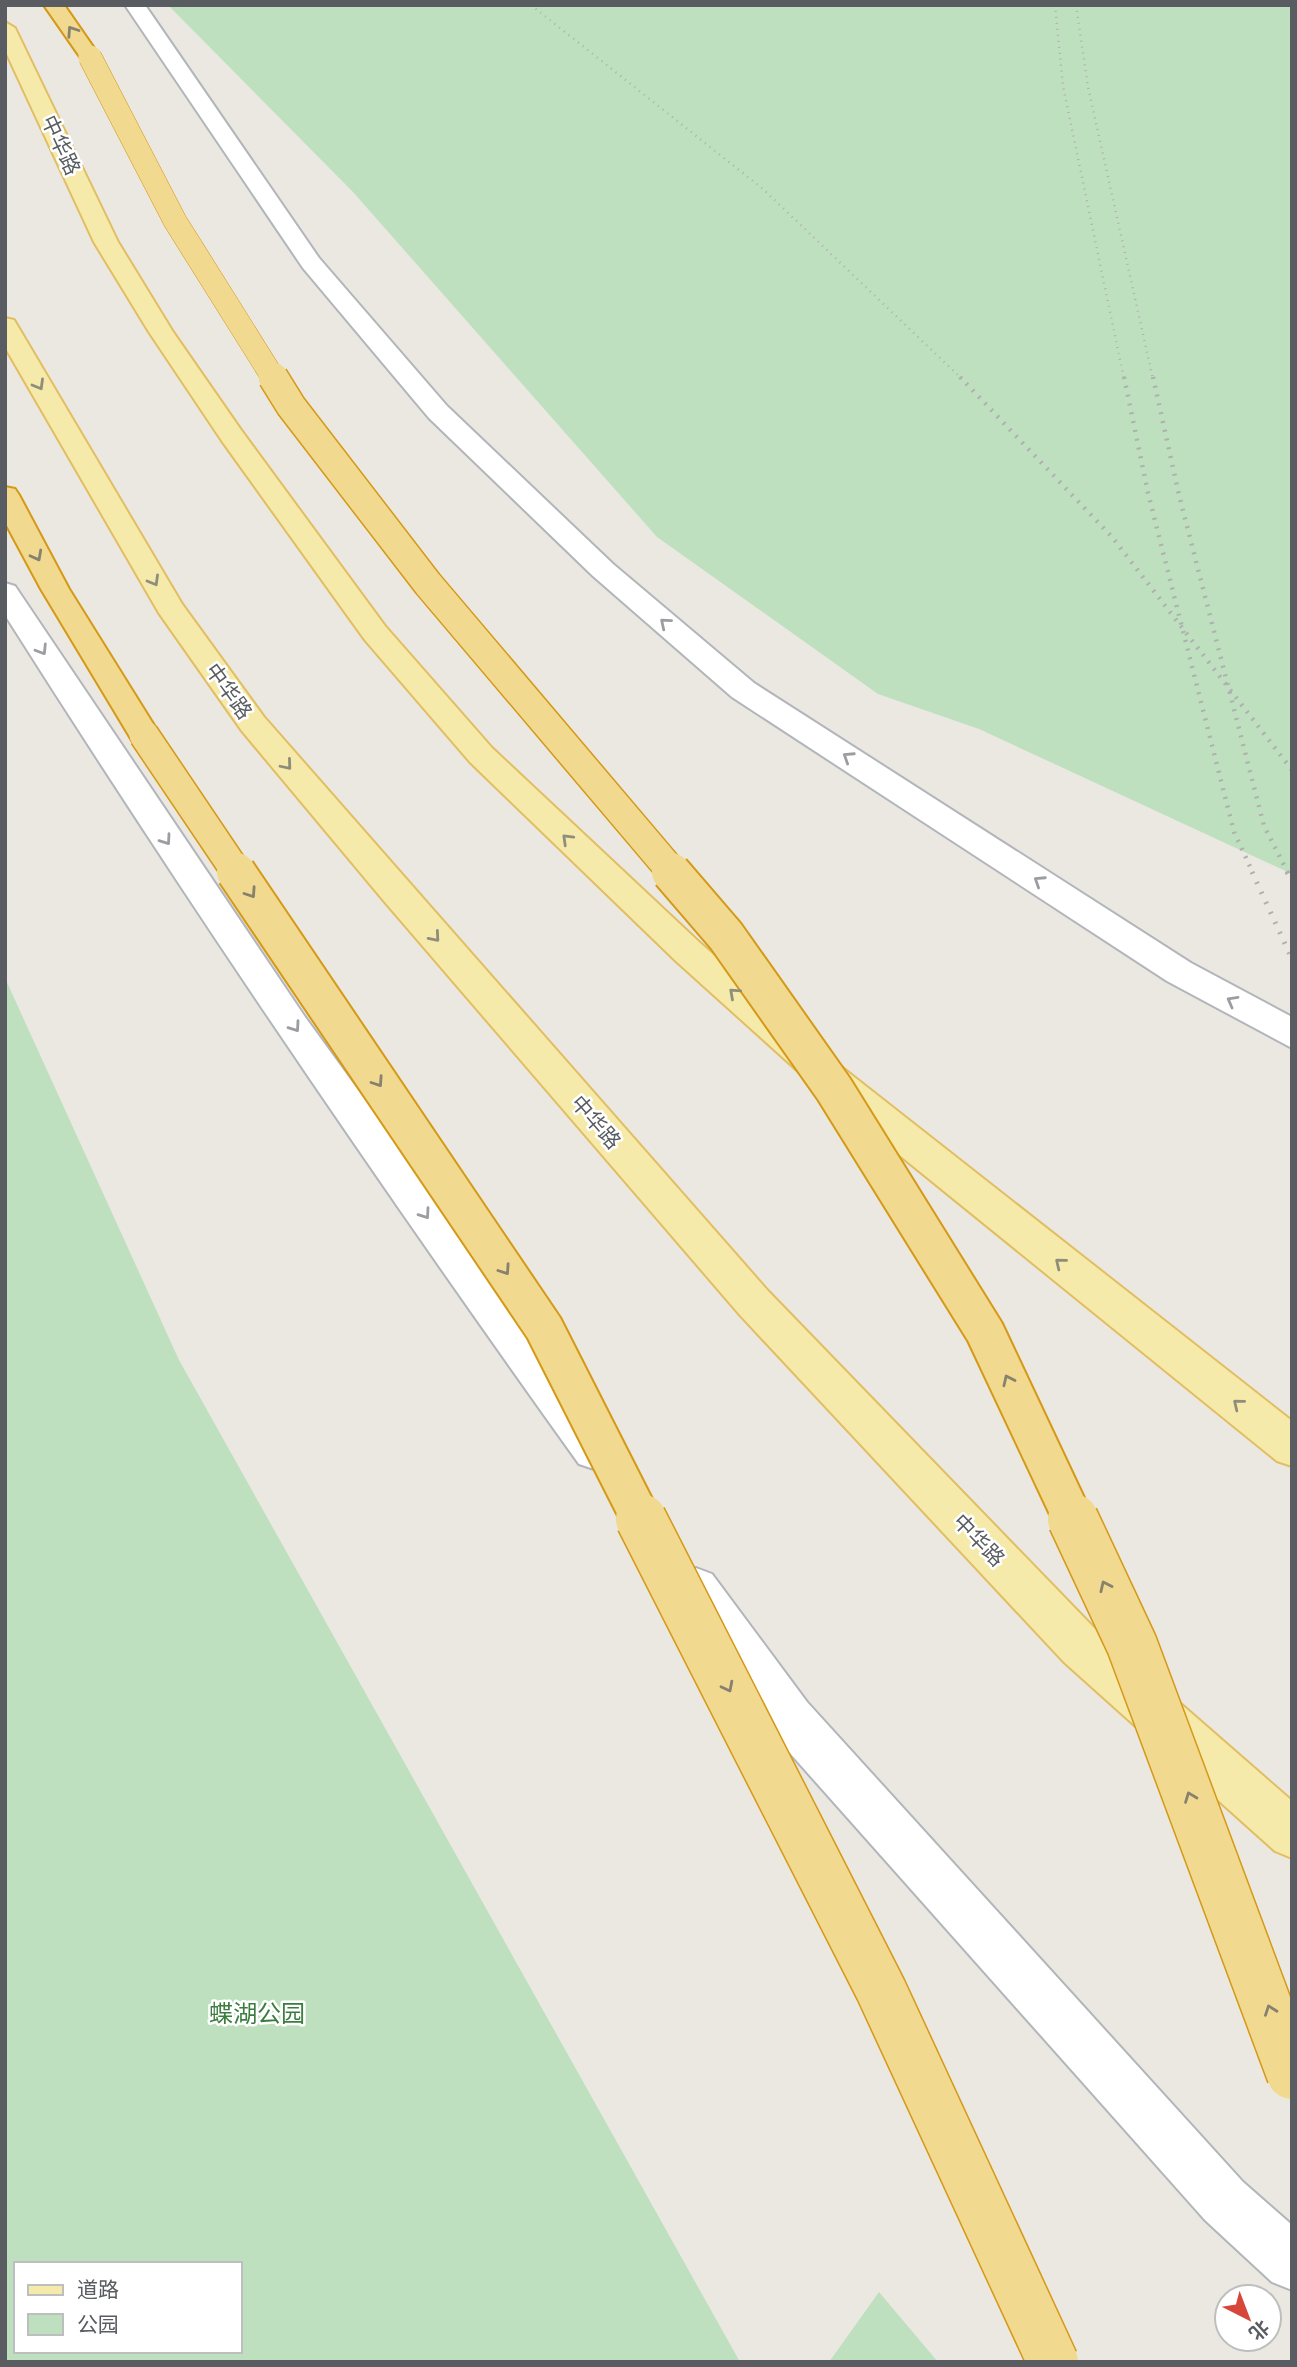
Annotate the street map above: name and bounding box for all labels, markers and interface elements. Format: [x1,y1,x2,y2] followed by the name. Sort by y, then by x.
[68,26,80,39] one-way arrow
[35,110,87,180] street label: 中华路
[31,377,44,390] one-way arrow
[29,548,42,561] one-way arrow
[145,573,158,586] one-way arrow
[660,619,673,631] one-way arrow
[33,642,46,655] one-way arrow
[199,657,259,725] street label: 中华路
[842,753,855,766] one-way arrow
[279,757,292,769] one-way arrow
[158,832,170,845] one-way arrow
[562,834,575,847] one-way arrow
[1033,876,1046,889] one-way arrow
[243,885,255,898] one-way arrow
[427,929,439,942] one-way arrow
[729,989,742,1001] one-way arrow
[1227,996,1239,1009] one-way arrow
[287,1019,299,1032] one-way arrow
[370,1074,382,1087] one-way arrow
[564,1089,628,1155] street label: 中华路
[417,1206,429,1219] one-way arrow
[1056,1258,1068,1271] one-way arrow
[497,1262,509,1275] one-way arrow
[1002,1375,1016,1387] one-way arrow
[1234,1400,1246,1413] one-way arrow
[947,1507,1011,1573] street label: 中华路
[1099,1581,1113,1593] one-way arrow
[719,1679,733,1692] one-way arrow
[1184,1791,1198,1803] one-way arrow
[209,1997,305,2030] park label: 蝶湖公园
[1264,2004,1278,2016] one-way arrow
[14,2262,242,2353] legend
[77,2275,119,2304] text: 道路
[1213,2283,1283,2353] north arrow
[77,2310,119,2339] text: 公园
[1243,2314,1275,2347] text: 北

